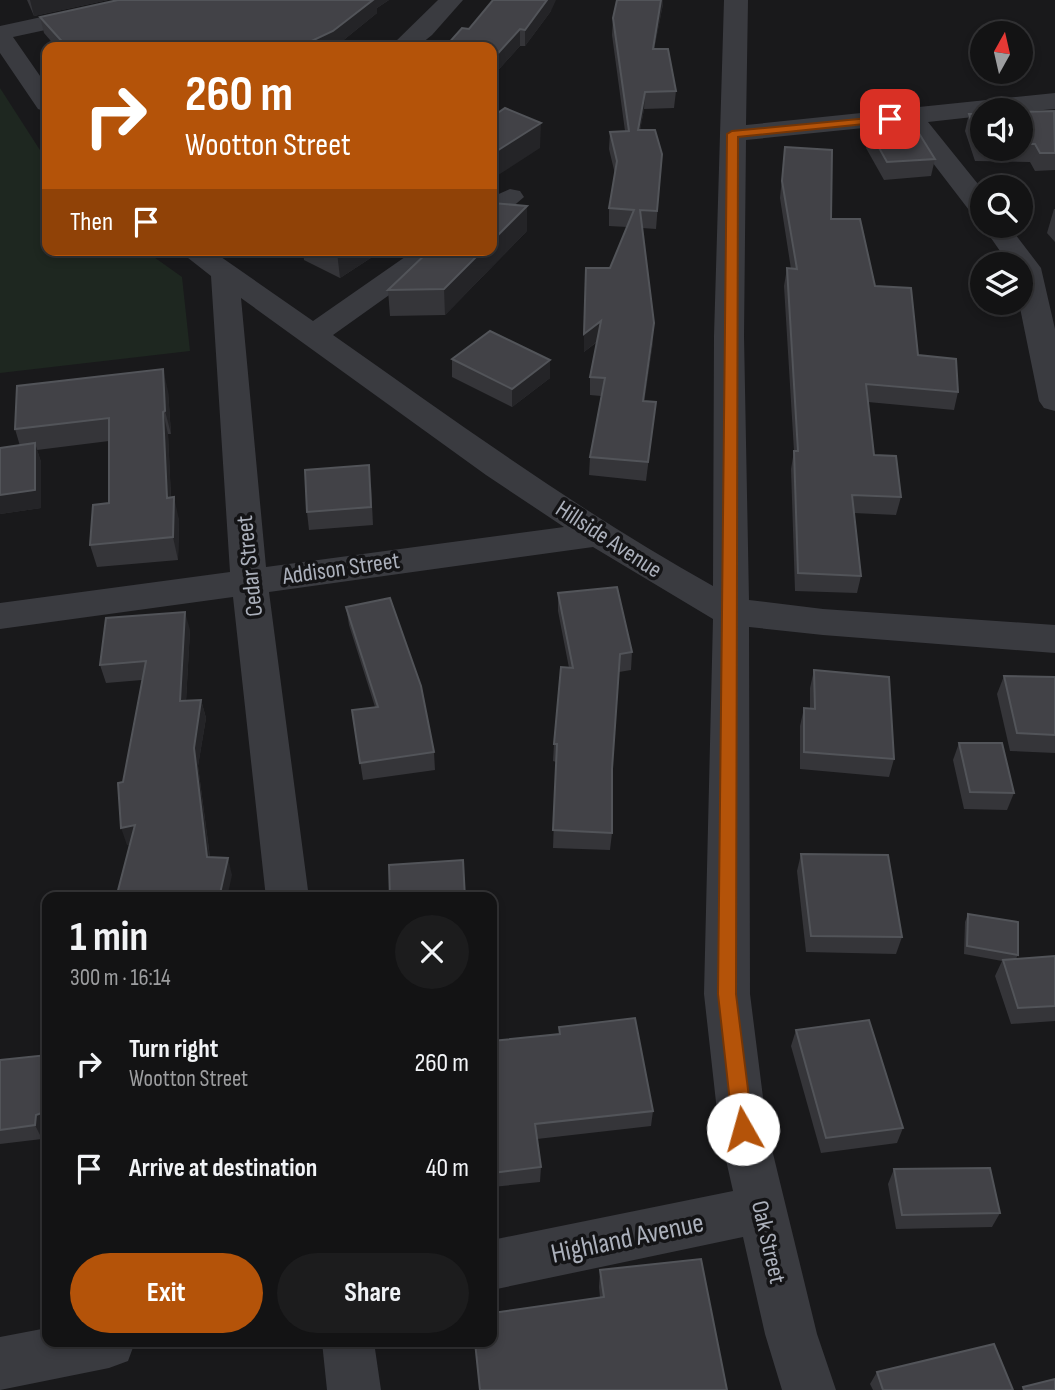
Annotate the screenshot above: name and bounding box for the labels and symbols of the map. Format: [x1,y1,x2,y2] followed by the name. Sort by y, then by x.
[970,21,1032,84] north arrow
[860,89,920,149] pin
[550,494,667,584] street label: Hillside Avenue
[230,514,269,618] street label: Cedar Street
[280,546,401,591] street label: Addison Street
[706,1092,780,1166] position arrow
[745,1198,792,1287] street label: Oak Street
[548,1206,707,1271] street label: Highland Avenue

